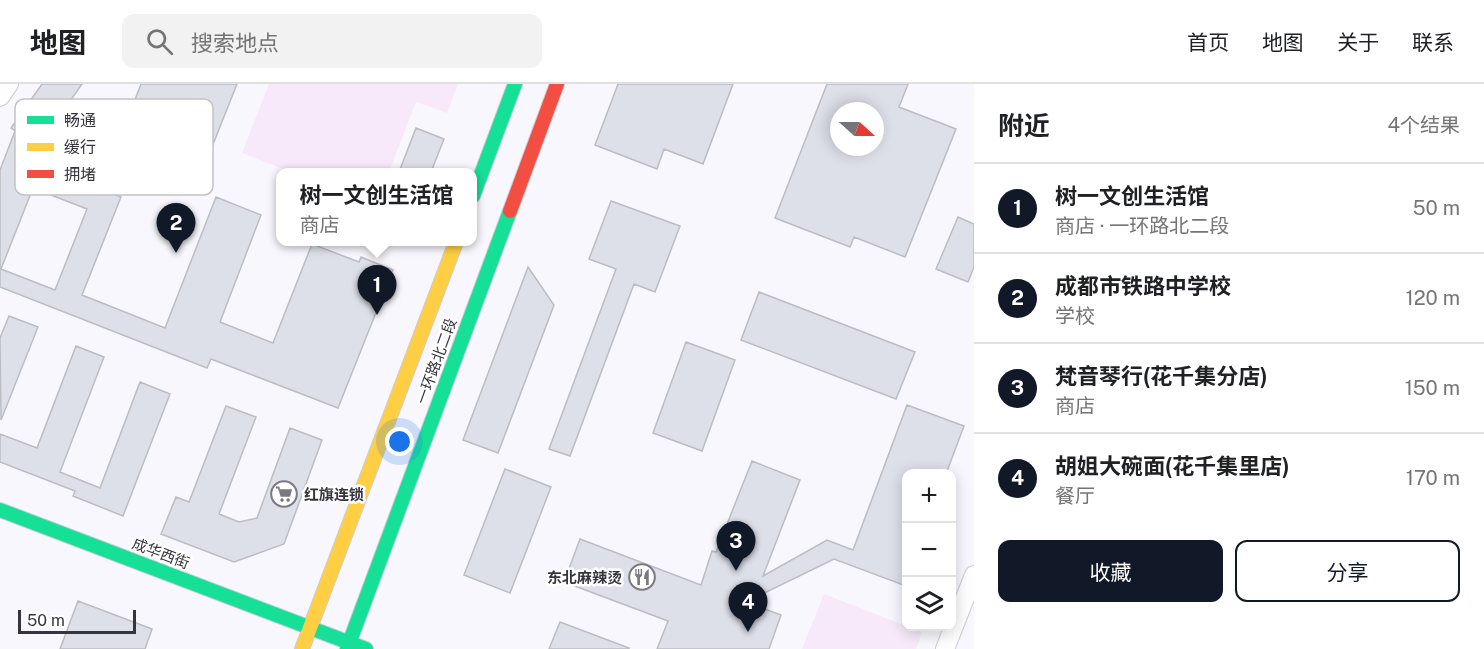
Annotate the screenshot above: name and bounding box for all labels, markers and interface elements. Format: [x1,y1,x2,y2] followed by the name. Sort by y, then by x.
[122,14,542,68] search box
[143,25,176,58] icon: search
[30,26,86,59] text: 地图
[191,30,279,56] text: 搜索地点
[1187,30,1229,55] text: 首页
[1262,30,1304,55] text: 地图
[1337,30,1379,55] text: 关于
[1412,30,1454,55] text: 联系
[15,99,213,195] legend
[830,102,884,156] north arrow
[998,110,1050,141] text: 附近
[64,111,96,130] text: 畅通
[1387,113,1460,137] text: 4个结果
[64,138,96,157] text: 缓行
[64,165,96,184] text: 拥堵
[276,168,477,246] popup
[299,182,454,208] text: 树一文创生活馆
[1055,183,1209,209] text: 树一文创生活馆
[1013,196,1022,220] text: 1
[1413,196,1460,220] text: 50 m
[156,204,195,253] pin: 2
[299,213,339,237] text: 商店
[1055,214,1229,238] text: 商店 · 一环路北二段
[358,266,397,315] pin: 1
[1055,273,1231,299] text: 成都市铁路中学校
[1011,286,1024,310] text: 2
[1406,286,1460,310] text: 120 m
[1055,304,1095,328] text: 学校
[413,316,459,406] street label: 一环路北二段
[1055,363,1268,389] text: 梵音琴行(花千集分店)
[1011,376,1024,400] text: 3
[1405,376,1460,400] text: 150 m
[1055,394,1095,418] text: 商店
[385,427,414,456] your location
[1055,453,1290,479] text: 胡姐大碗面(花千集里店)
[1011,466,1024,490] text: 4
[1406,466,1460,490] text: 170 m
[902,469,956,631] map controls
[902,469,956,523] button: +
[269,479,299,509] supermarket icon: 红旗连锁
[1055,484,1095,508] text: 餐厅
[304,486,364,503] place label: 红旗连锁
[716,522,756,571] pin: 3
[902,523,956,577] button: −
[130,534,192,572] street label: 成华西街
[998,540,1223,602] button: 收藏
[1235,540,1460,602] button: 分享
[627,562,657,592] restaurant icon: 东北麻辣烫
[547,569,622,586] place label: 东北麻辣烫
[902,577,956,631] button: layers
[728,582,768,632] pin: 4
[18,607,136,634] scale bar
[27,611,65,630] text: 50 m

